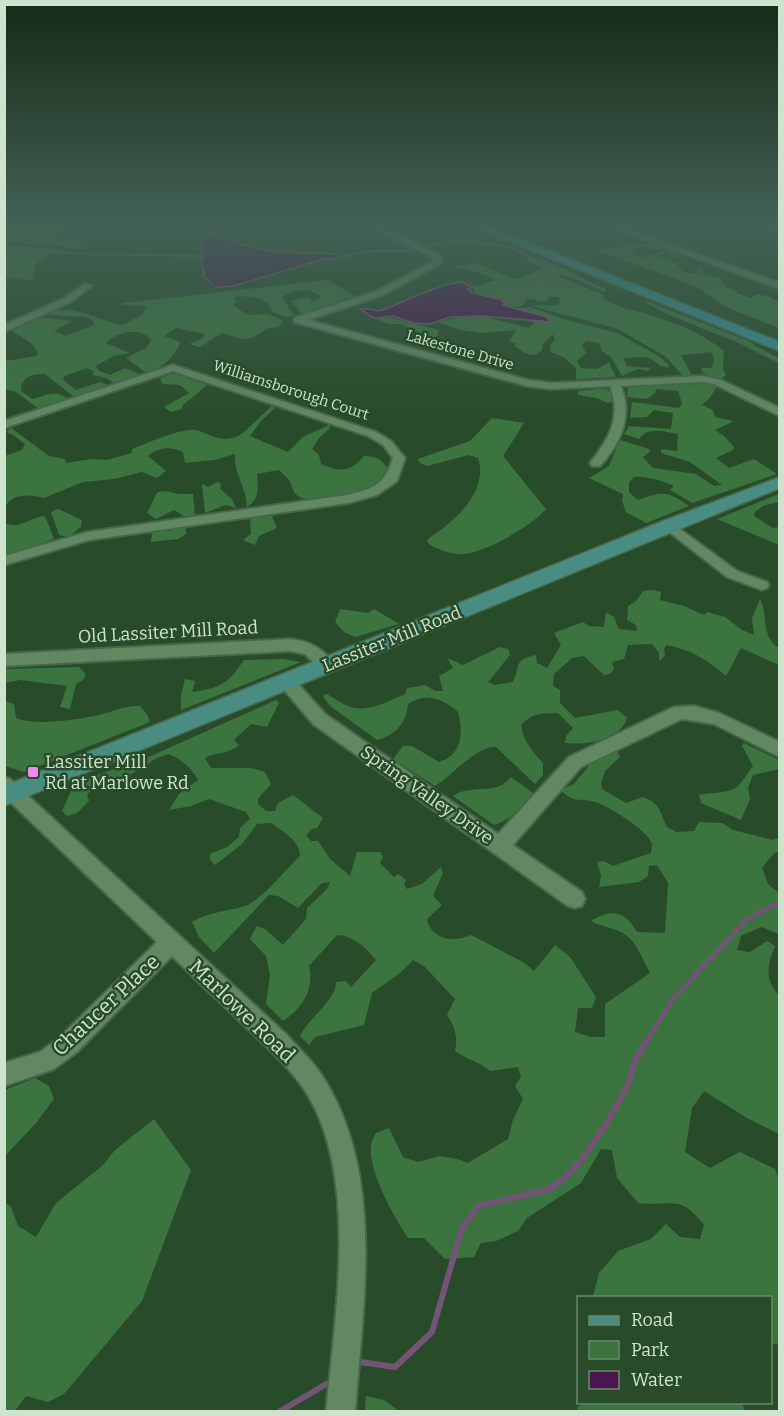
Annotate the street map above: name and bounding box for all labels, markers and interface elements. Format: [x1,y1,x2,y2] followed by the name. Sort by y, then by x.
[404,326,516,374] street label: Lakestone Drive
[211,356,372,424] street label: Williamsborough Court
[319,601,465,677] street label: Lassiter Mill Road
[77,616,259,648] street label: Old Lassiter Mill Road
[356,741,498,849] street label: Spring Valley Drive
[45,751,189,794] place label: Lassiter Mill Rd at Marlowe Rd
[26,765,40,779] marker: Lassiter Mill Rd at Marlowe Rd
[47,949,165,1061] street label: Chaucer Place
[183,954,301,1068] street label: Marlowe Road
[577,1296,772,1404] legend
[631,1309,674,1331] text: Road
[631,1339,670,1361] text: Park
[631,1369,682,1391] text: Water

